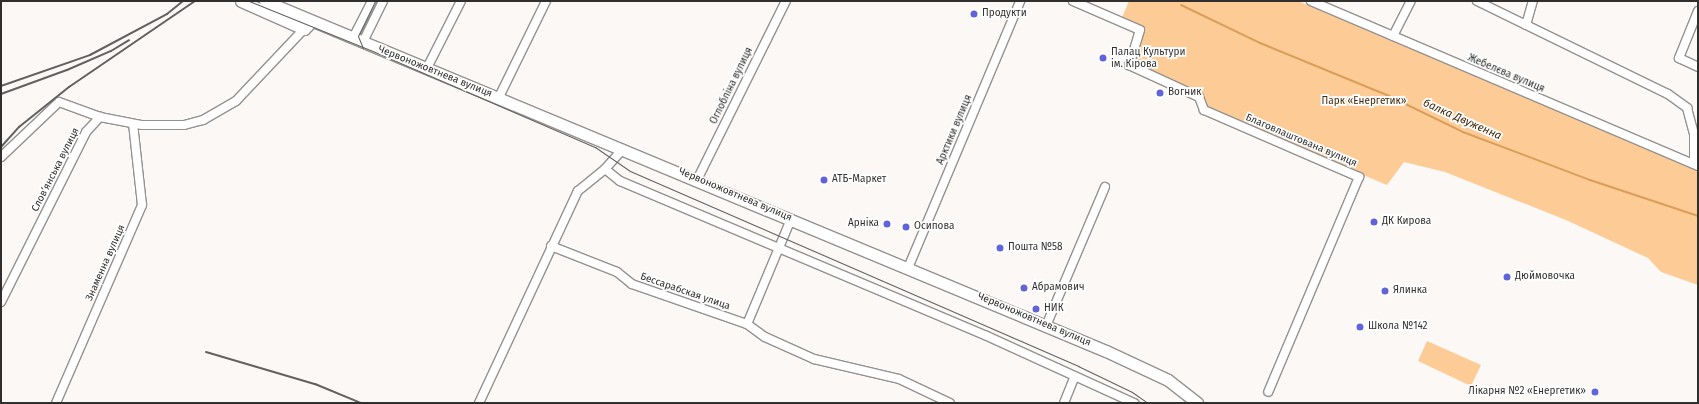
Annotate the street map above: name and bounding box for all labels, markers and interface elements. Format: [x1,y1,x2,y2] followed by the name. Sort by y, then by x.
[982,8,1027,20] place label: Продукти
[969,9,979,19] marker: Продукти
[376,44,494,100] street label: Червоножовтнева вулиця
[708,46,756,126] street label: Оглобліна вулиця
[1111,46,1185,70] place label: Палац Культури ім. Кірова
[1466,52,1546,96] street label: Жебелєва вулиця
[1098,53,1108,63] marker: Палац Культури ім. Кірова
[1168,87,1201,99] place label: Вогник
[1155,88,1165,98] marker: Вогник
[935,93,975,167] street label: Арктики вулиця
[1322,96,1406,108] park label: Парк «Енергетик»
[1421,97,1503,143] water label: балка Двуженна
[1243,112,1359,170] street label: Благовлаштована вулиця
[30,126,82,214] street label: Слов’янська вулиця
[677,166,793,224] street label: Червоножовтнева вулиця
[832,174,886,186] place label: АТБ-Маркет
[819,175,829,185] marker: АТБ-Маркет
[1382,216,1431,228] place label: ДК Кирова
[1369,217,1379,227] marker: ДК Кирова
[848,218,879,230] place label: Арніка
[882,219,892,229] marker: Арніка
[914,221,954,233] place label: Осипова
[901,222,911,232] marker: Осипова
[84,223,128,303] street label: Знаменна вулиця
[1008,242,1062,254] place label: Пошта №58
[995,243,1005,253] marker: Пошта №58
[638,271,732,313] street label: Бессарабская улица
[1515,271,1575,283] place label: Дюймовочка
[1502,272,1512,282] marker: Дюймовочка
[1032,282,1085,294] place label: Абрамович
[1019,283,1029,293] marker: Абрамович
[1393,285,1427,297] place label: Ялинка
[1380,286,1390,296] marker: Ялинка
[976,291,1092,349] street label: Червоножовтнева вулиця
[1044,303,1064,315] place label: НИК
[1031,304,1041,314] marker: НИК
[1368,321,1428,333] place label: Школа №142
[1355,322,1365,332] marker: Школа №142
[1468,386,1586,398] place label: Лікарня №2 «Енергетик»
[1589,386,1601,398] marker: Лікарня №2 «Енергетик»

